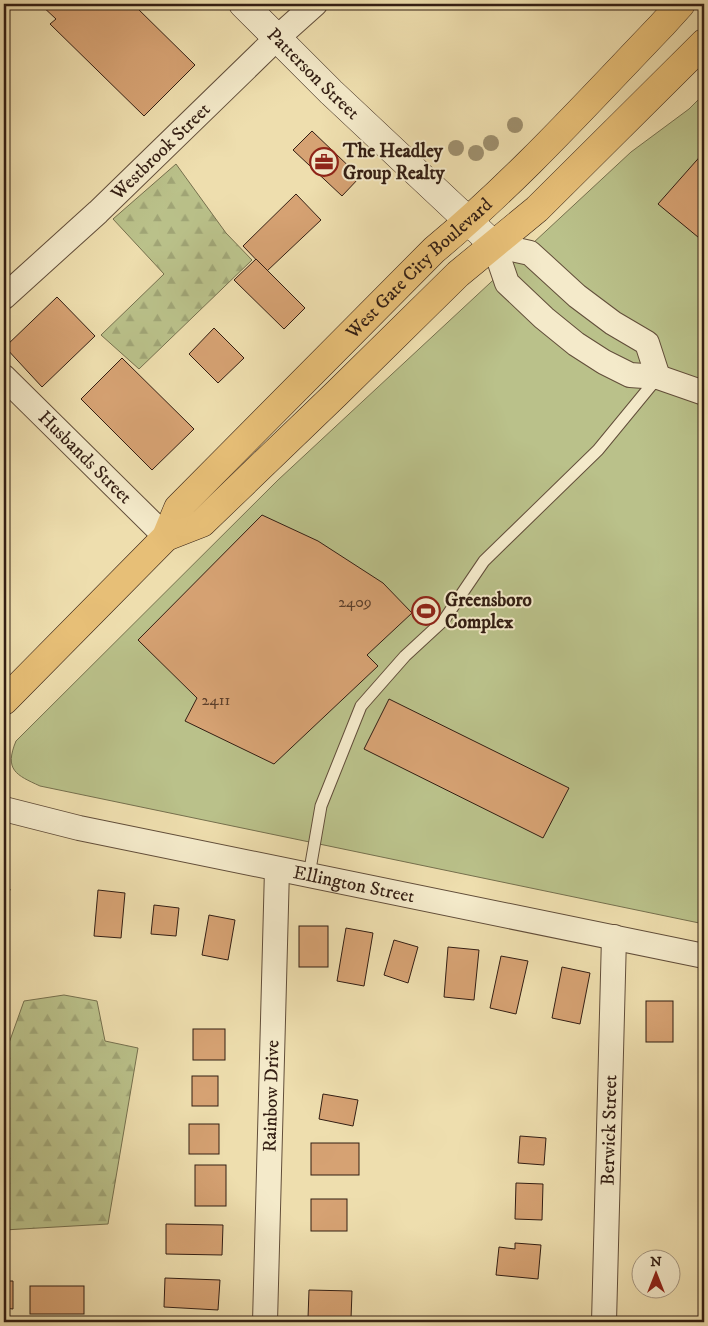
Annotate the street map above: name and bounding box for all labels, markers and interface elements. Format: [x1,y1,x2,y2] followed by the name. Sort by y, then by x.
[262,23,364,124] street label: Patterson Street
[105,98,215,205] street label: Westbrook Street
[342,140,446,185] place label: The Headley Group Realty
[309,147,339,177] office icon: The Headley Group Realty
[340,193,497,344] street label: West Gate City Boulevard
[33,406,137,509] street label: Husbands Street
[445,589,532,634] place label: Greensboro Complex
[338,592,372,612] house number: 2409
[411,596,441,626] sports icon: Greensboro Complex
[202,690,231,710] house number: 2411
[291,861,417,908] street label: Ellington Street
[258,1040,284,1152] street label: Rainbow Drive
[596,1074,622,1186] street label: Berwick Street
[630,1248,680,1298] north arrow
[650,1253,662,1271] text: N

